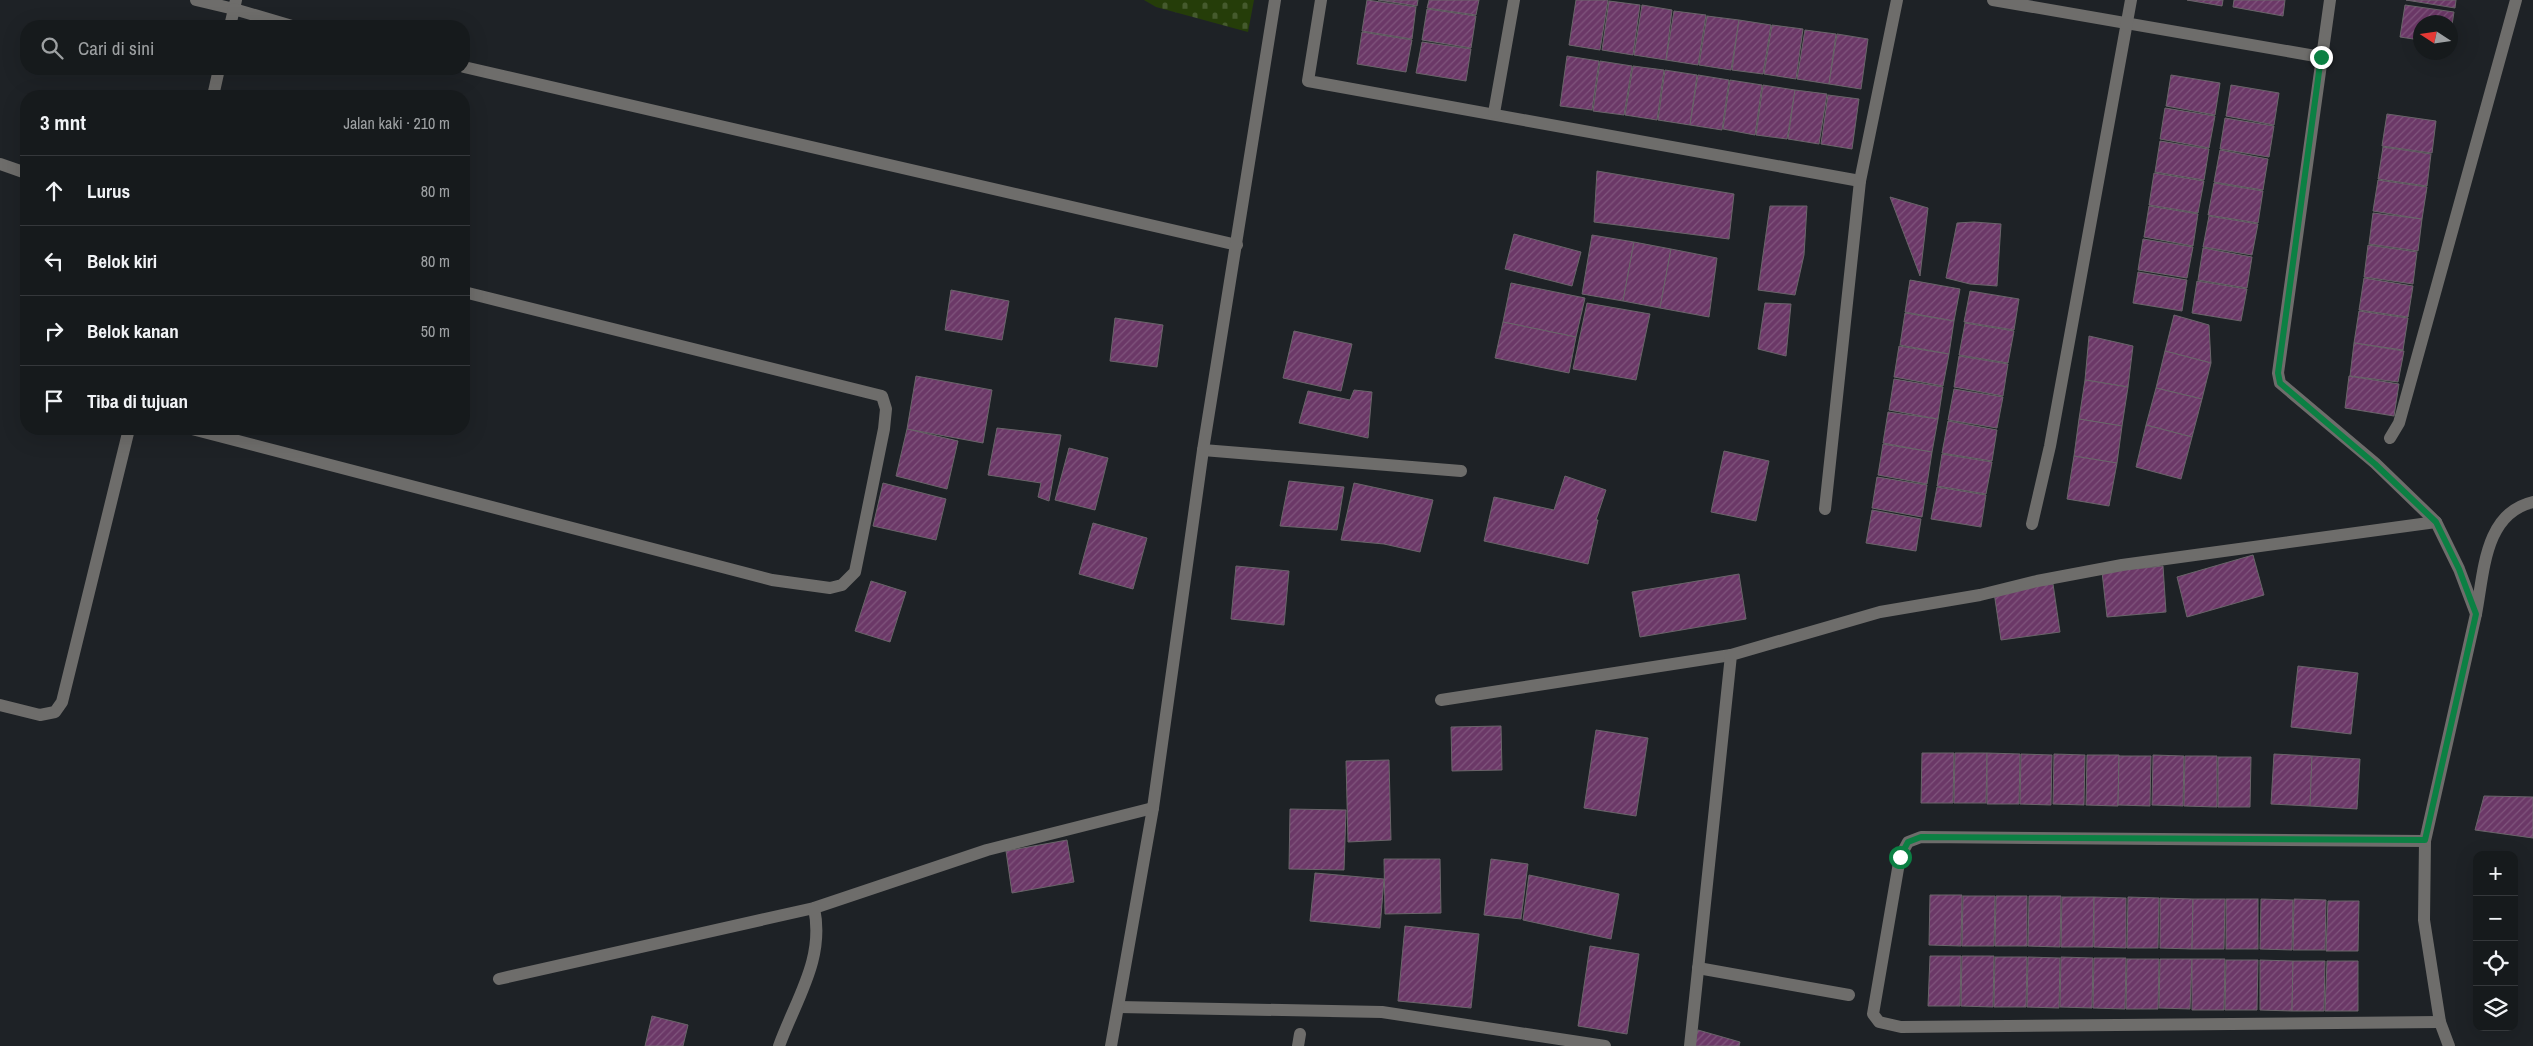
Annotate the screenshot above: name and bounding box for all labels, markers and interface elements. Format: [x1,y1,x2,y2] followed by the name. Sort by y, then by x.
[2413,15,2458,60] north arrow
[20,20,470,75] search box
[38,34,66,62] icon: search
[78,35,154,61] text: Cari di sini
[2310,46,2333,69] route end
[40,108,86,137] text: 3 mnt
[344,112,450,134] text: Jalan kaki · 210 m
[40,177,68,205] icon: ahead
[87,178,130,204] text: Lurus
[421,180,450,202] text: 80 m
[40,247,68,275] icon: left
[87,248,157,274] text: Belok kiri
[421,250,450,272] text: 80 m
[40,317,68,345] icon: right
[87,318,179,344] text: Belok kanan
[421,320,450,342] text: 50 m
[40,387,68,415] icon: arrive
[87,388,188,414] text: Tiba di tujuan
[1889,846,1912,869] route start
[2473,851,2518,1031] map controls
[2473,851,2518,896] button: +
[2473,896,2518,941] button: −
[2473,941,2518,986] button: locate
[2473,986,2518,1031] button: layers

